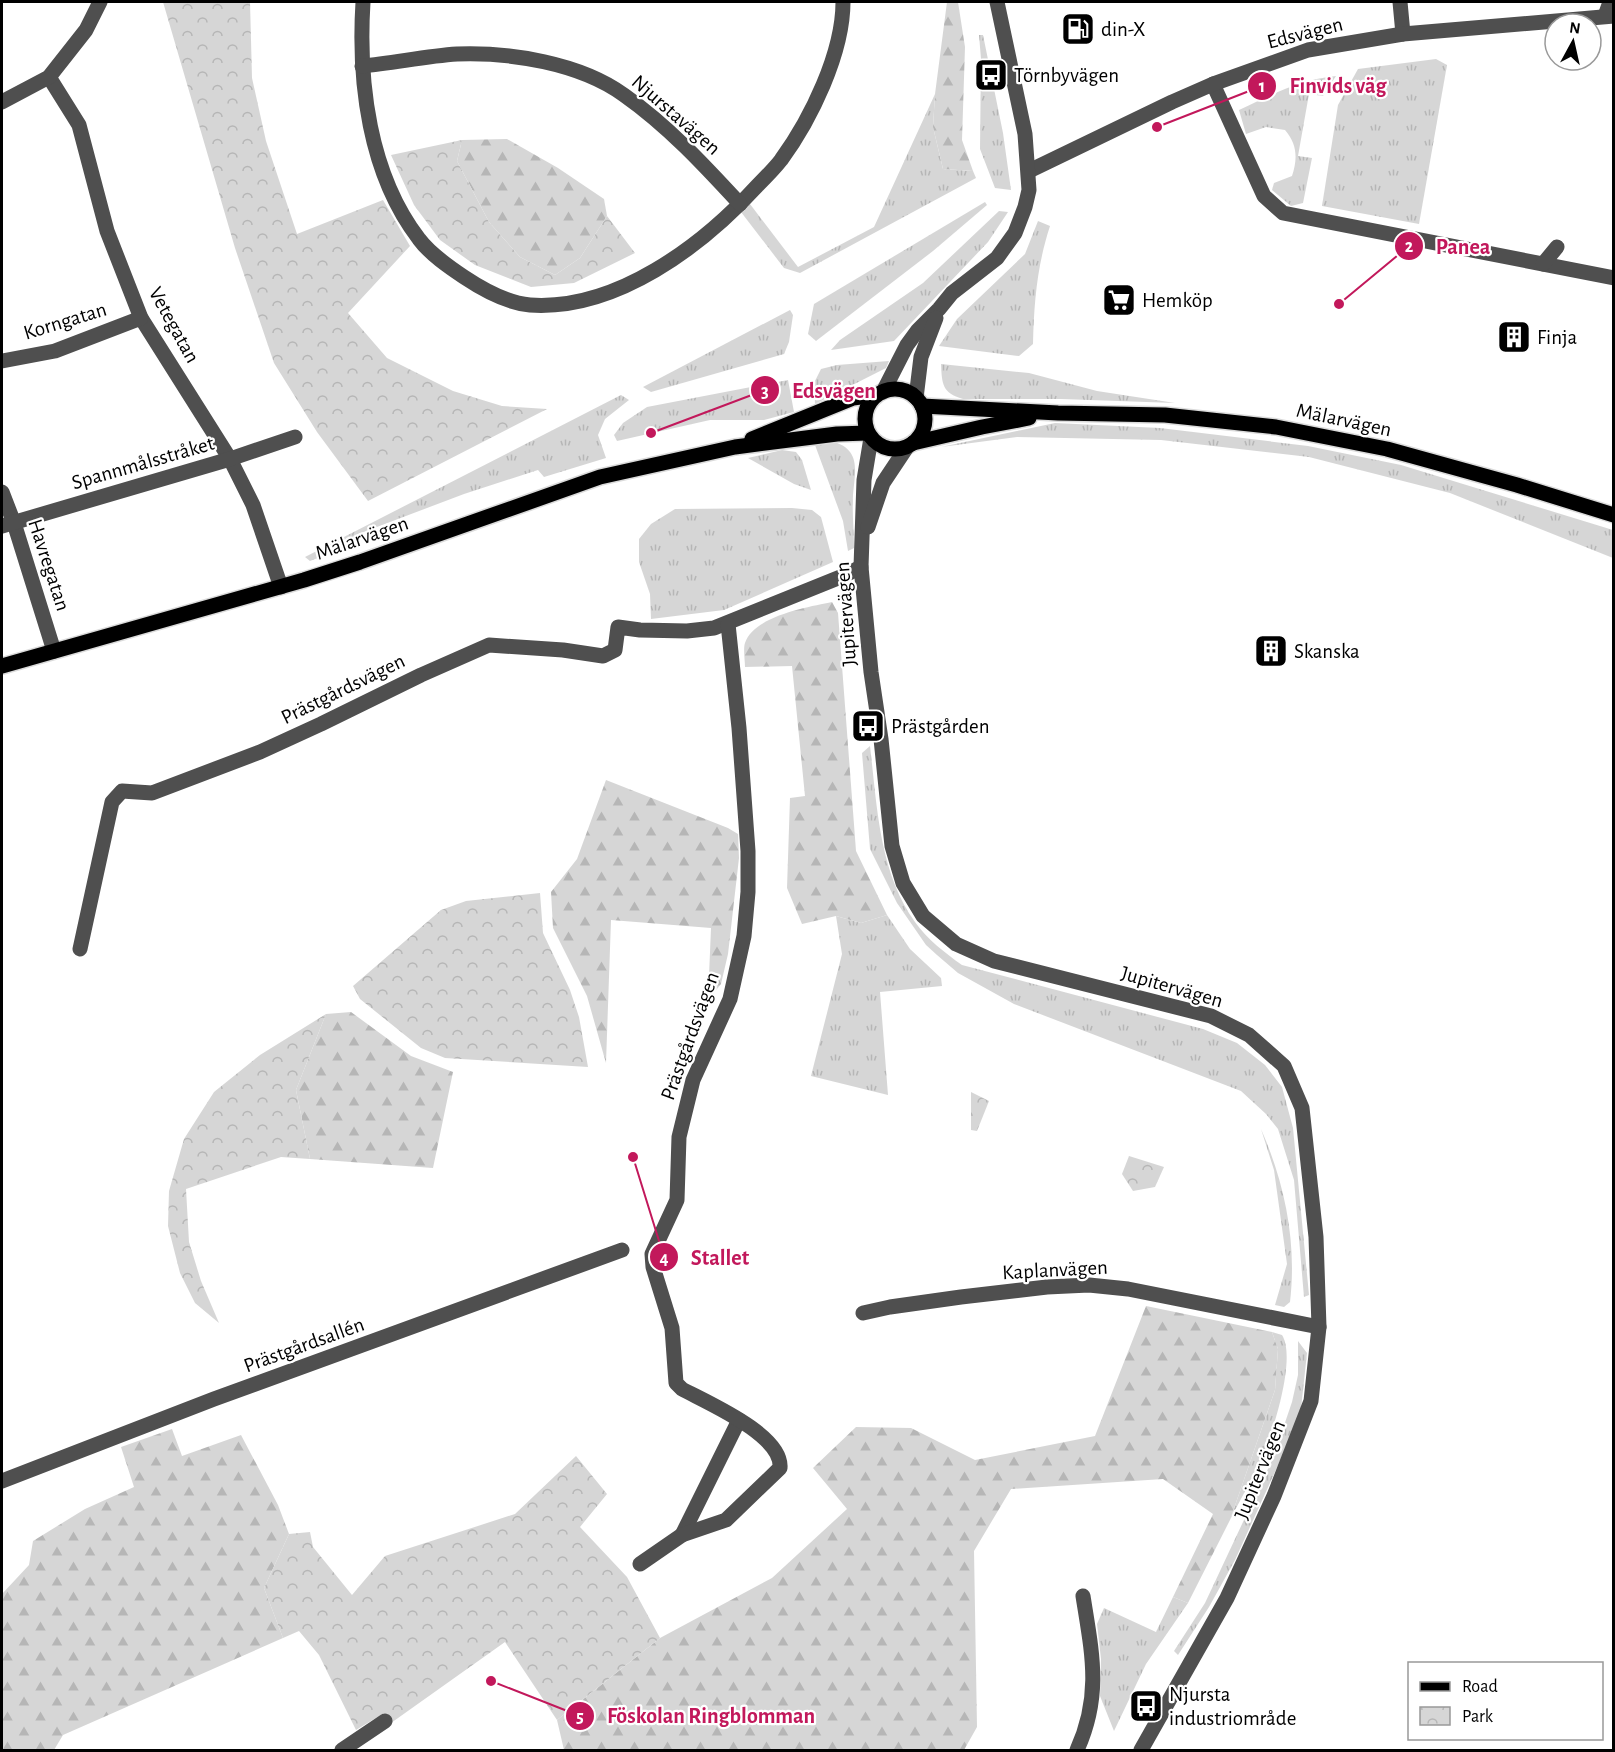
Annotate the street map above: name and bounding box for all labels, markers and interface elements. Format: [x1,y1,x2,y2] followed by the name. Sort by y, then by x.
[1060,11,1096,47] fuel station icon: din-X
[1543,12,1603,72] north arrow
[1265,13,1345,53] street label: Edsvägen
[1101,19,1145,40] place label: din-X
[1568,19,1582,37] text: N
[973,57,1009,93] bus stop icon: Törnbyvägen
[1014,65,1119,86] place label: Törnbyvägen
[1247,66,1398,106] callout: Finvids väg
[628,71,724,159] street label: Njurstavägen
[1289,75,1388,97] text: Finvids väg
[1259,78,1265,96] text: 1
[1394,226,1502,266] callout: Panea
[1436,236,1491,258] text: Panea
[1405,238,1414,256] text: 2
[1101,282,1137,318] supermarket icon: Hemköp
[145,284,203,366] street label: Vetegatan
[1142,290,1213,311] place label: Hemköp
[21,298,109,344] street label: Korngatan
[1496,319,1532,355] building icon: Finja
[1537,327,1578,348] place label: Finja
[750,370,888,410] callout: Edsvägen
[792,380,876,402] text: Edsvägen
[761,383,769,401] text: 3
[1294,400,1394,440] street label: Mälarvägen
[69,433,217,493] street label: Spannmålsstråket
[313,512,411,564] street label: Mälarvägen
[24,516,74,614] street label: Havregatan
[832,561,860,667] street label: Jupitervägen
[1253,633,1289,669] building icon: Skanska
[1294,641,1360,662] place label: Skanska
[278,650,408,728] street label: Prästgårdsvägen
[850,708,886,744] bus stop icon: Prästgården
[891,716,990,737] place label: Prästgården
[1119,962,1225,1012] street label: Jupitervägen
[657,969,723,1103] street label: Prästgårdsvägen
[649,1237,762,1277] callout: Stallet
[691,1247,750,1269] text: Stallet
[659,1250,669,1268] text: 4
[1002,1257,1108,1283] street label: Kaplanvägen
[241,1314,367,1376] street label: Prästgårdsallén
[1231,1417,1289,1523] street label: Jupitervägen
[1408,1662,1603,1740] legend
[1462,1678,1498,1696] text: Road
[1169,1684,1296,1729] place label: Njursta industriområde
[1128,1688,1164,1724] bus stop icon: Njursta industriområde
[565,1696,827,1736] callout: Föskolan Ringblomman
[607,1705,815,1727] text: Föskolan Ringblomman
[576,1708,584,1726] text: 5
[1462,1708,1494,1726] text: Park

